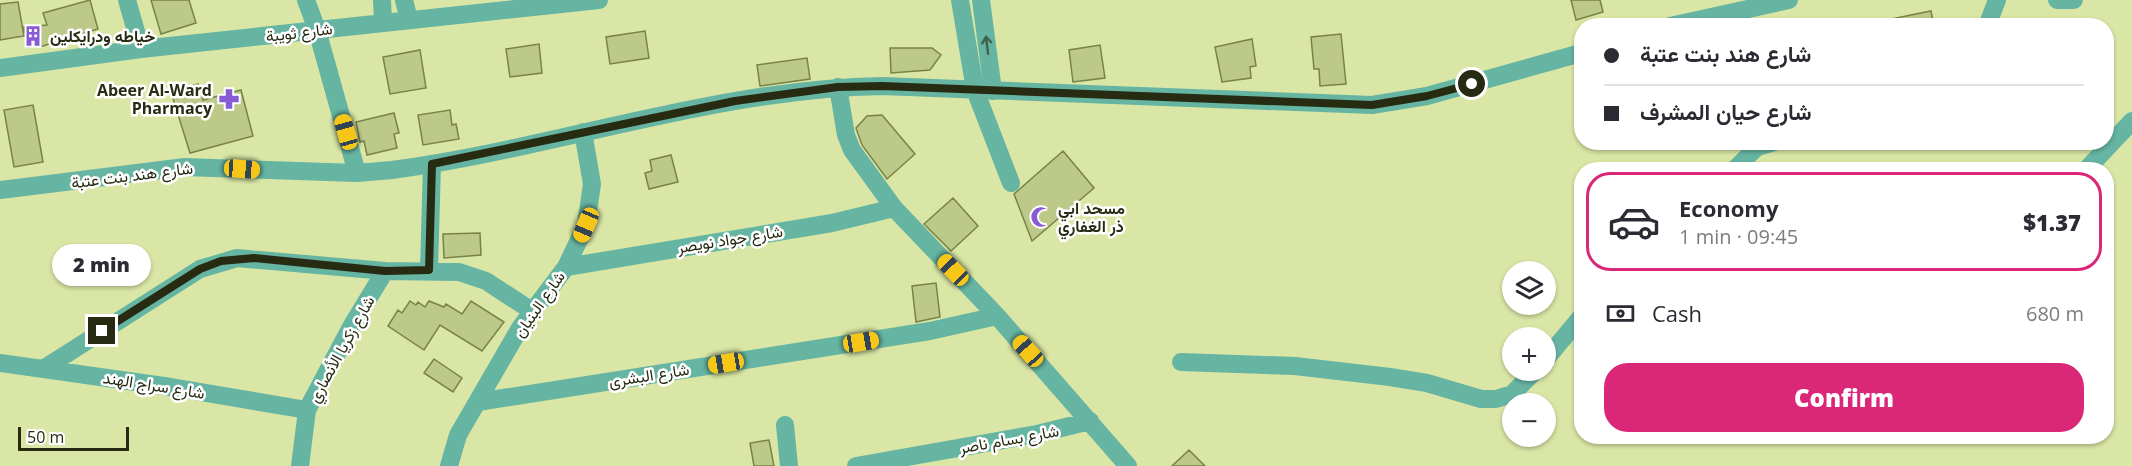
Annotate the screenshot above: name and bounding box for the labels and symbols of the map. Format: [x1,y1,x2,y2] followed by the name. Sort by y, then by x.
[264,17,334,48] street label: شارع ثويبة
[21,24,45,48] building icon: خياطه ودرايكلين
[50,25,155,47] place label: خياطه ودرايكلين
[981,36,992,56] one-way arrow
[1458,70,1485,97] route start
[97,79,213,119] place label: Abeer Al-Ward Pharmacy
[217,87,241,111] pharmacy icon: Abeer Al-Ward Pharmacy
[332,112,360,152] car
[70,157,194,194] street label: شارع هند بنت عتبة
[223,159,261,179] car
[1058,197,1125,240] place label: مسحد ابي ذر الغفاري
[571,205,601,245] car
[1029,205,1053,229] mosque icon: مسحد ابي ذر الغفاري
[675,220,784,259] street label: شارع جواد نويصر
[52,244,152,286] callout: 2 min
[934,251,972,289] car
[508,266,571,342] street label: شارع البنيان
[303,292,382,408] street label: شارع زكريا الأنصاري
[88,317,115,344] route end
[842,330,880,354] car
[1009,332,1047,370] car
[707,351,745,375] car
[607,358,691,393] street label: شارع البشرى
[101,366,206,405] street label: شارع سراج الهند
[957,419,1061,460] street label: شارع بسام ناصر
[18,424,129,452] scale bar

